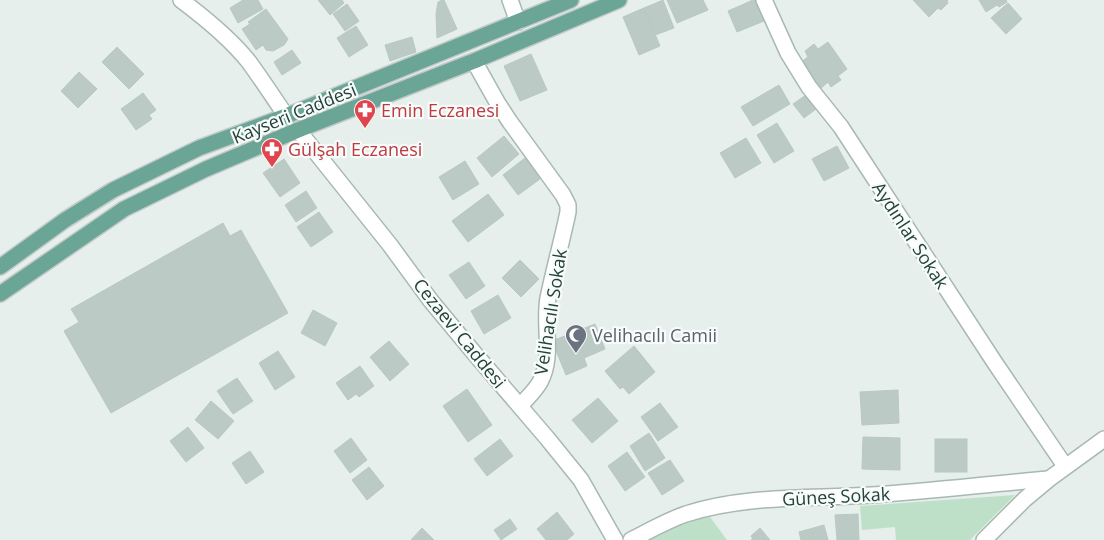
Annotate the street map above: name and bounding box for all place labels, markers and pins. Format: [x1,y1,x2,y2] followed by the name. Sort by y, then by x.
[353,98,377,129] pharmacy icon: Emin Eczanesi
[381,98,499,122] place label: Emin Eczanesi
[260,137,284,168] pharmacy icon: Gülşah Eczanesi
[288,137,422,161] place label: Gülşah Eczanesi
[564,323,588,354] mosque icon: Velihacılı Camii
[592,323,717,347] place label: Velihacılı Camii

